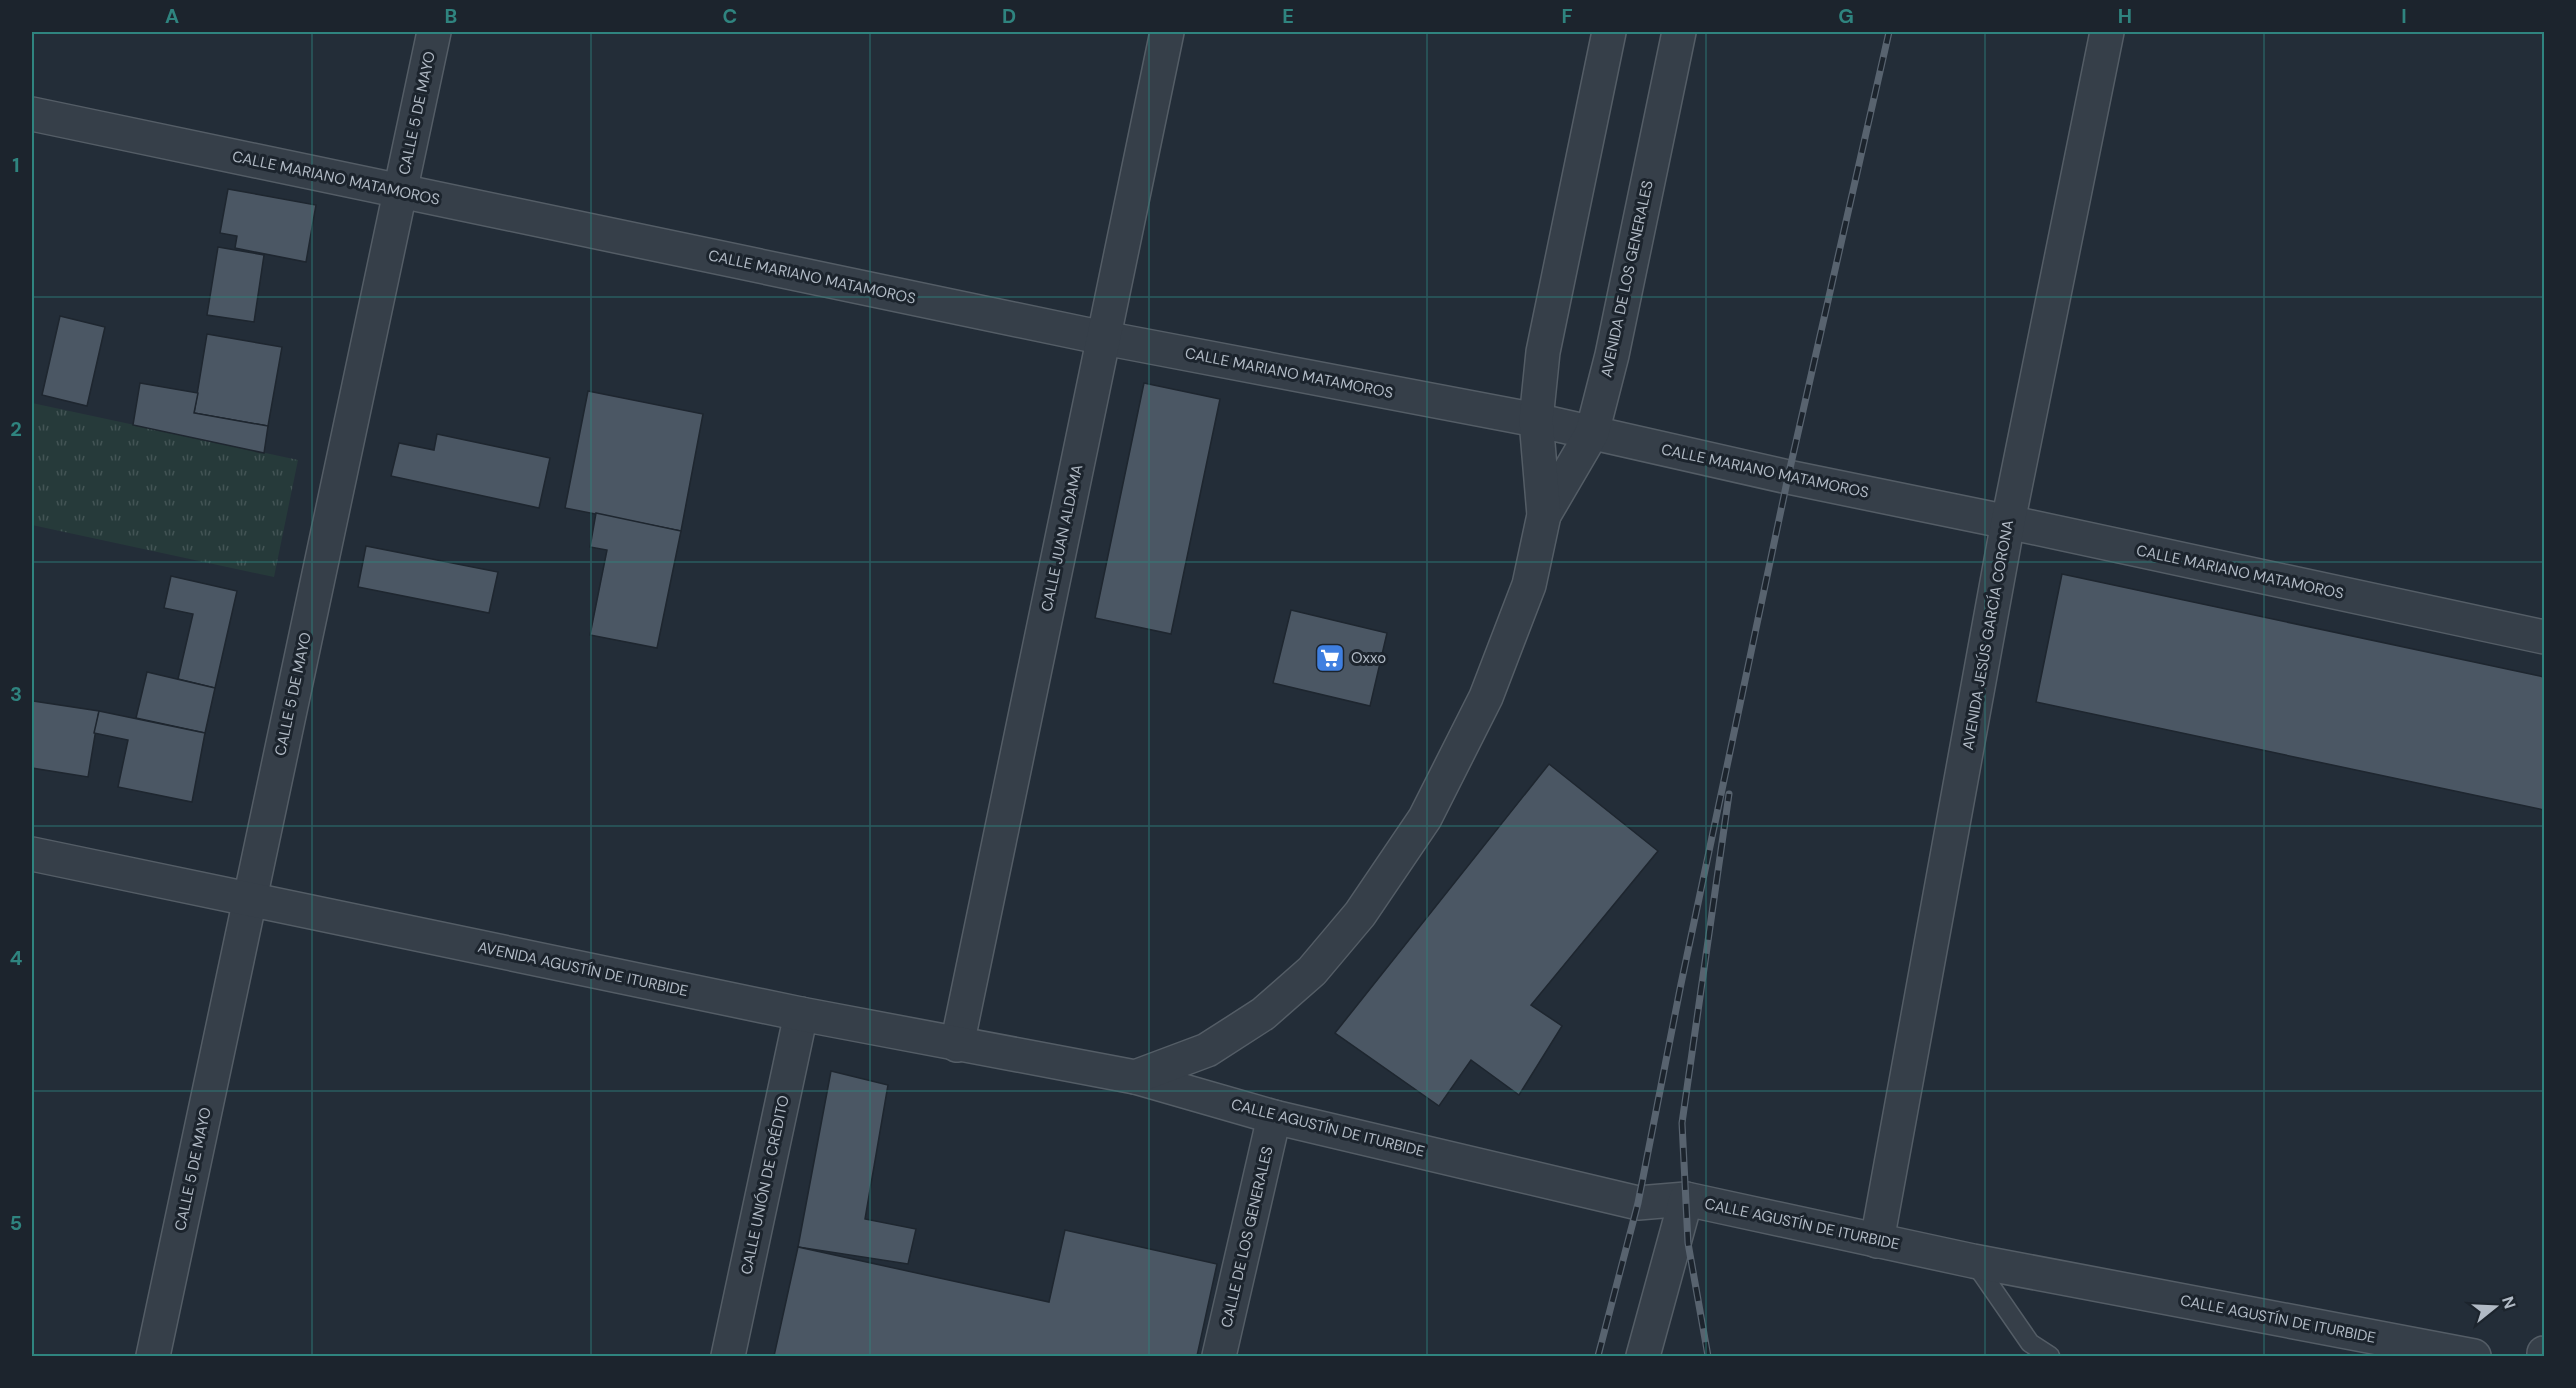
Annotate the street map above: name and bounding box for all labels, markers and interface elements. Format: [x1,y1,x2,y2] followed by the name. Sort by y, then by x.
[165,3,179,29] text: A
[445,3,457,29] text: B
[723,3,737,29] text: C
[1002,3,1016,29] text: D
[1282,3,1294,29] text: E
[1561,3,1573,29] text: F
[1838,3,1854,29] text: G
[2118,3,2132,29] text: H
[2401,3,2407,29] text: I
[394,49,440,177] street label: CALLE 5 DE MAYO
[230,146,442,210] street label: CALLE MARIANO MATAMOROS
[12,152,20,178] text: 1
[1596,178,1658,379] street label: AVENIDA DE LOS GENERALES
[706,245,918,309] street label: CALLE MARIANO MATAMOROS
[1183,343,1395,403] street label: CALLE MARIANO MATAMOROS
[10,416,22,442] text: 2
[1659,439,1871,503] street label: CALLE MARIANO MATAMOROS
[1037,463,1087,613] street label: CALLE JUAN ALDAMA
[1958,518,2018,752] street label: AVENIDA JESÚS GARCÍA CORONA
[2134,540,2346,604] street label: CALLE MARIANO MATAMOROS
[270,630,316,758] street label: CALLE 5 DE MAYO
[1314,642,1346,674] supermarket icon: Oxxo
[1351,648,1386,668] place label: Oxxo
[10,681,22,707] text: 3
[476,937,690,1001] street label: AVENIDA AGUSTÍN DE ITURBIDE
[10,945,23,971] text: 4
[736,1094,794,1276] street label: CALLE UNIÓN DE CRÉDITO
[1229,1094,1427,1162] street label: CALLE AGUSTÍN DE ITURBIDE
[170,1105,216,1233] street label: CALLE 5 DE MAYO
[1216,1144,1278,1330] street label: CALLE DE LOS GENERALES
[1703,1194,1901,1254] street label: CALLE AGUSTÍN DE ITURBIDE
[10,1210,22,1236] text: 5
[2465,1277,2525,1337] north arrow
[2179,1290,2377,1348] street label: CALLE AGUSTÍN DE ITURBIDE
[2497,1294,2521,1311] text: N

